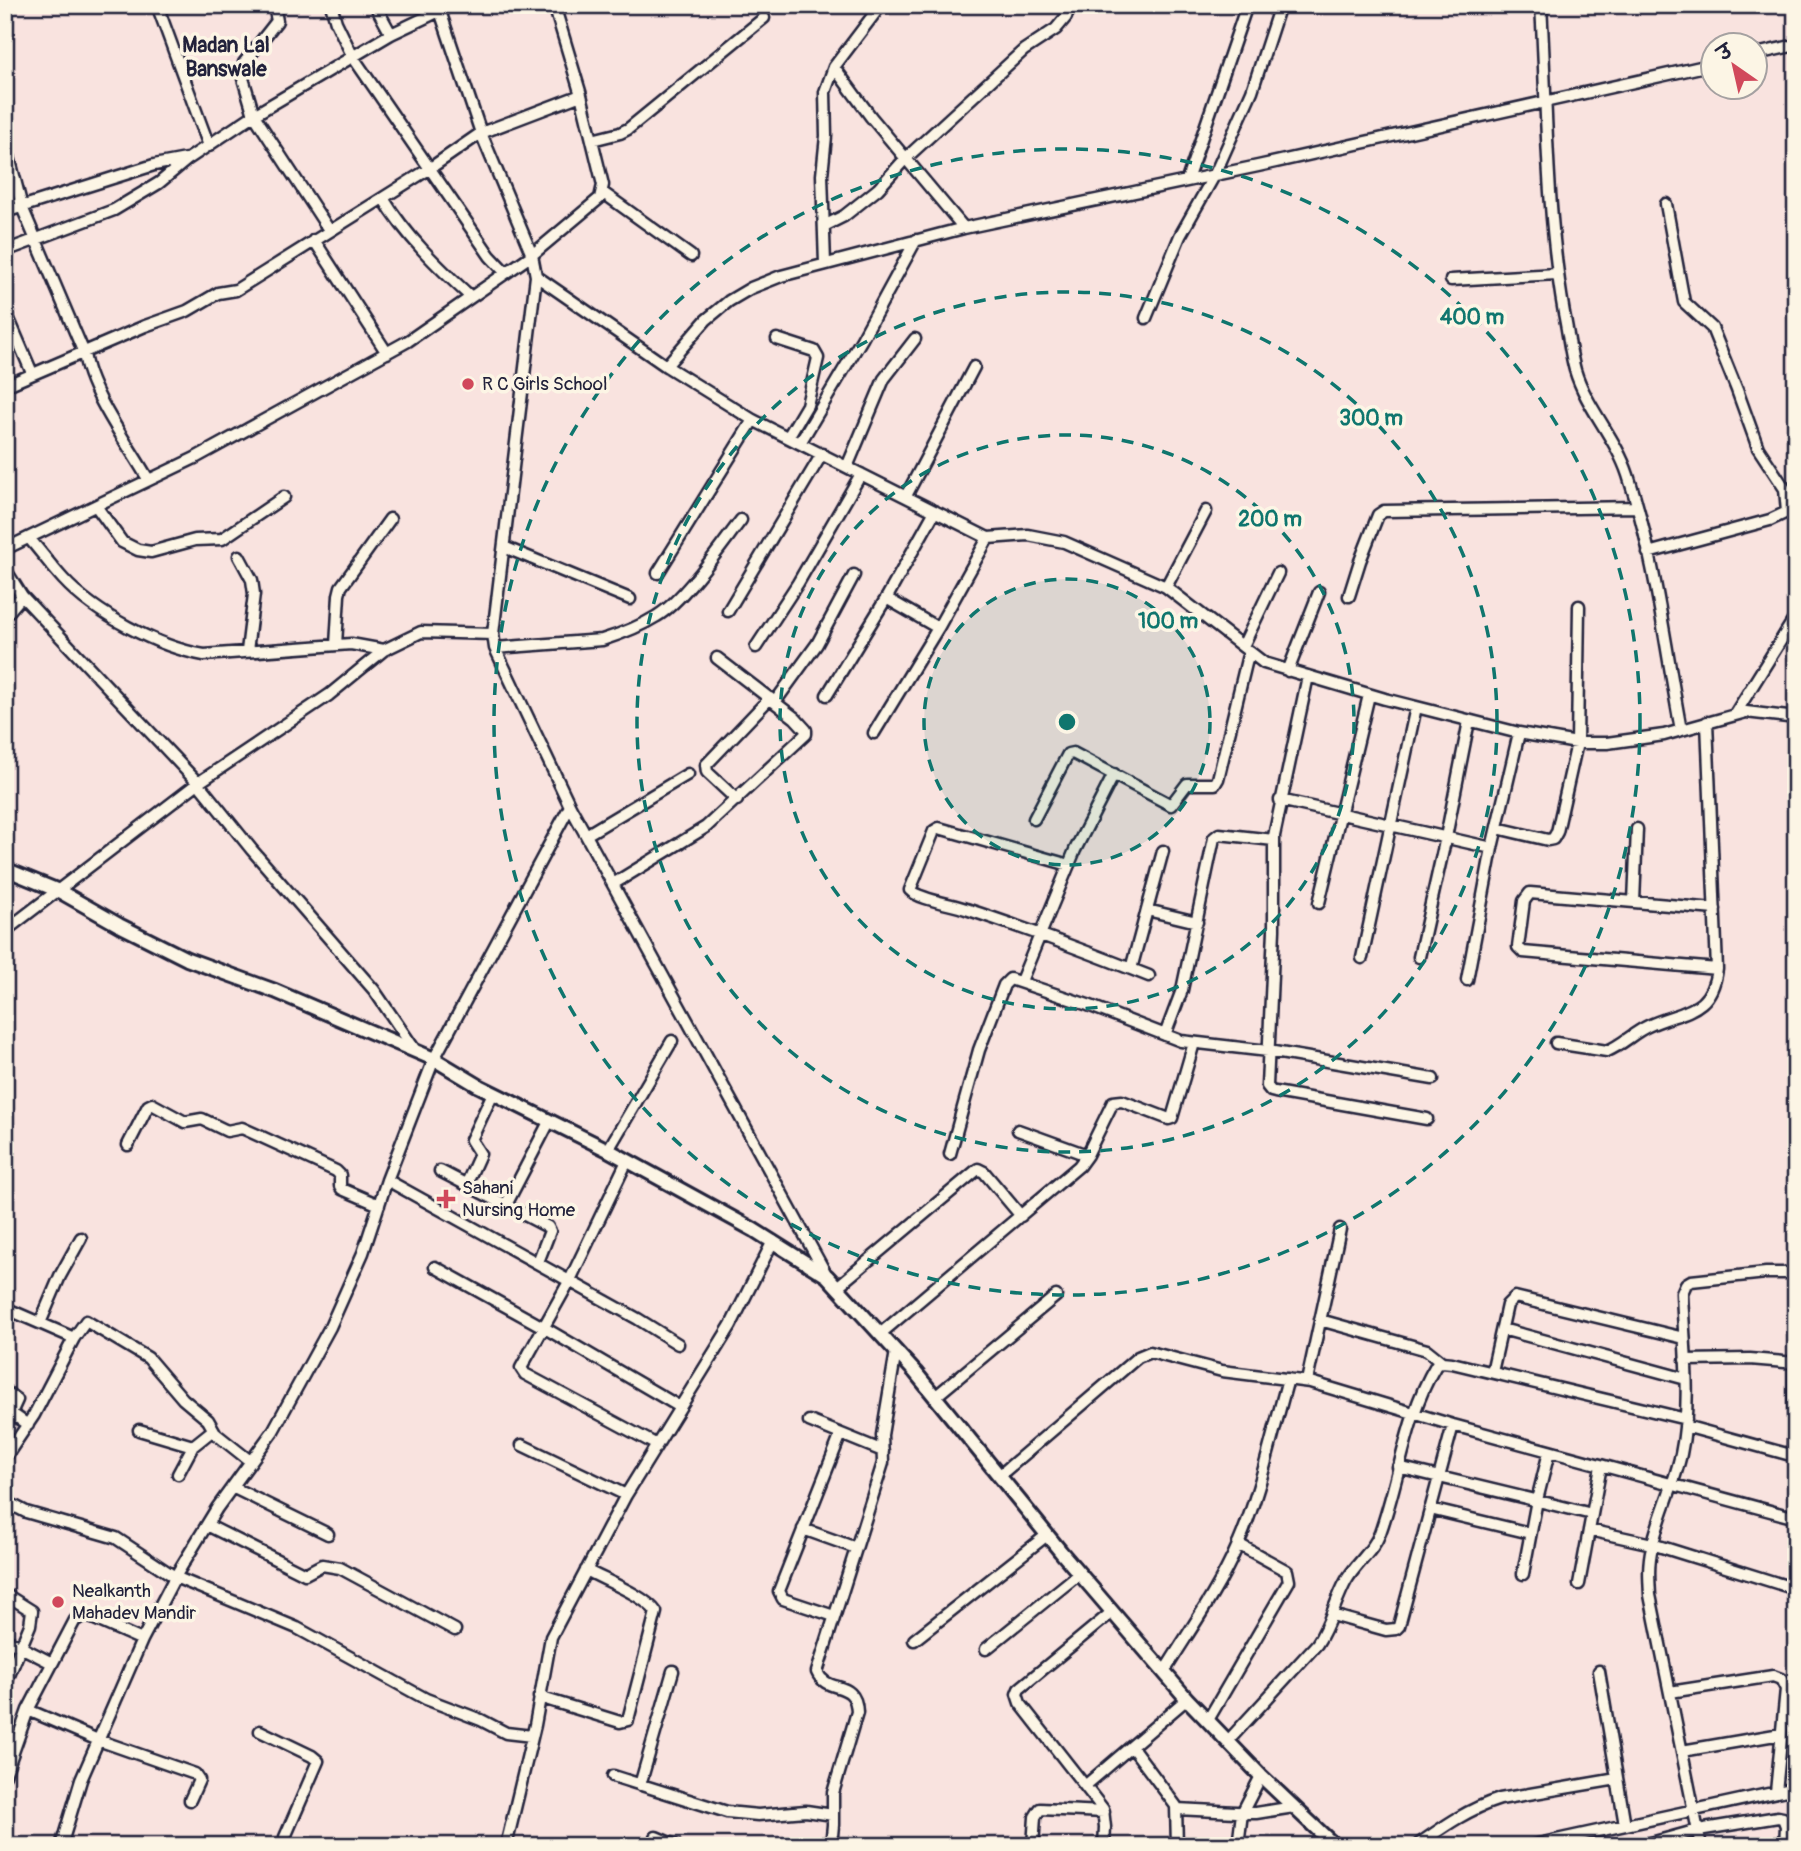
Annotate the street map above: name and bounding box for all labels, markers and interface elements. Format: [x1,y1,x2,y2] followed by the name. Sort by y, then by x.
[182,32,270,83] district label: Madan Lal Banswale
[1700,32,1770,102] north arrow
[1711,38,1739,67] text: उ
[1440,304,1504,331] text: 400 m
[482,372,607,396] place label: R C Girls School
[460,376,476,392] marker: R C Girls School
[1339,405,1403,432] text: 300 m
[1238,506,1302,533] text: 200 m
[1138,608,1198,635] text: 100 m
[1055,710,1079,734] centre of rings
[462,1176,576,1222] place label: Sahani Nursing Home
[436,1189,456,1209] marker: Sahani Nursing Home
[72,1579,196,1625] place label: Nealkanth Mahadev Mandir
[50,1594,66,1610] marker: Nealkanth Mahadev Mandir

